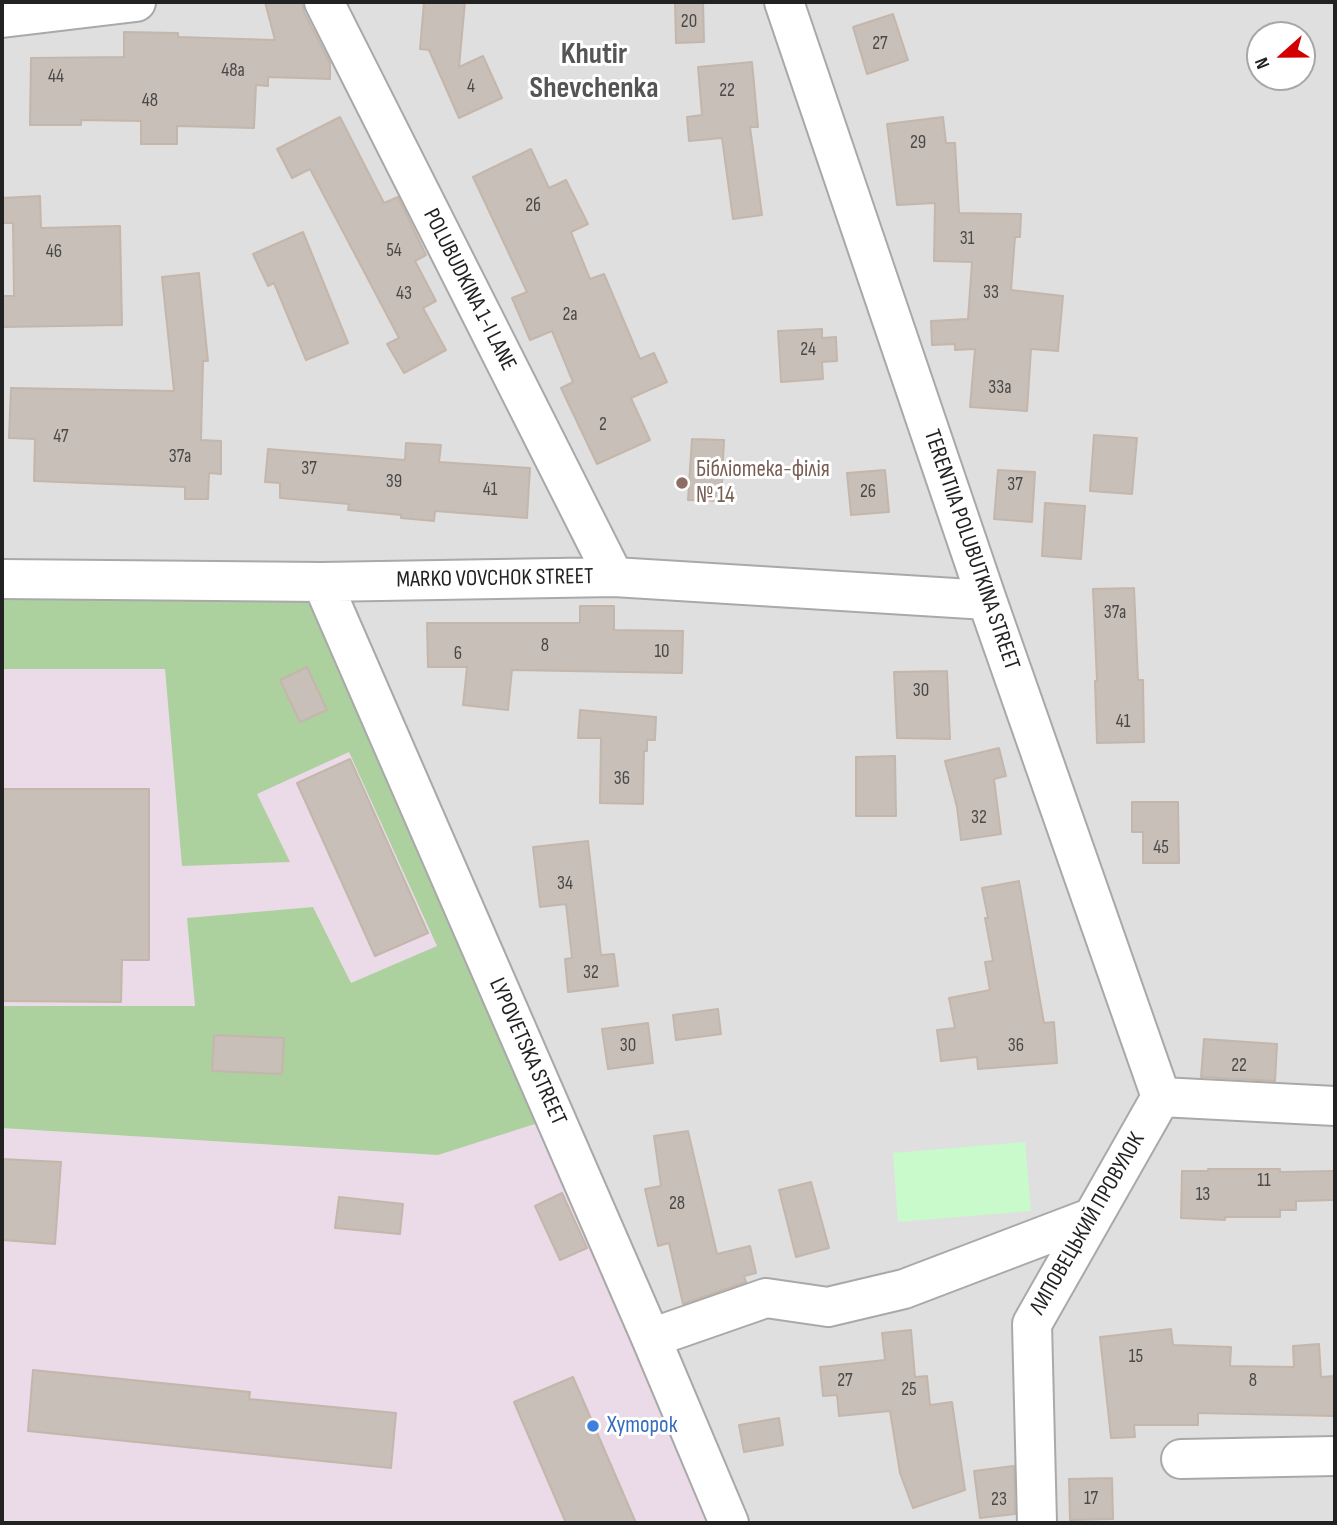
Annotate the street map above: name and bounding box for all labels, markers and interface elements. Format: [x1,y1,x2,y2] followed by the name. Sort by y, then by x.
[681,11,697,33] house number: 20
[1246,21,1316,91] north arrow
[872,33,888,55] house number: 27
[530,37,658,107] district label: Khutir Shevchenka
[1250,54,1275,72] text: N
[221,60,245,82] house number: 48а
[48,66,64,88] house number: 44
[467,76,475,98] house number: 4
[719,80,735,102] house number: 22
[142,90,158,112] house number: 48
[910,132,926,154] house number: 29
[525,195,541,217] house number: 2б
[416,204,522,376] street label: POLUBUDKINA 1-I LANE
[960,228,974,250] house number: 31
[386,240,402,262] house number: 54
[46,241,62,263] house number: 46
[983,282,999,304] house number: 33
[396,283,412,305] house number: 43
[562,304,578,326] house number: 2а
[800,339,816,361] house number: 24
[988,377,1012,399] house number: 33а
[599,414,607,436] house number: 2
[53,426,69,448] house number: 47
[917,426,1025,674] street label: TERENTIIA POLUBUTKINA STREET
[169,446,191,468] house number: 37а
[696,456,830,510] place label: Бібліотека-філія № 14
[301,458,317,480] house number: 37
[386,471,402,493] house number: 39
[1007,474,1023,496] house number: 37
[674,475,690,491] marker: Бібліотека-філія № 14
[483,479,497,501] house number: 41
[860,481,876,503] house number: 26
[396,563,594,595] street label: MARKO VOVCHOK STREET
[1104,602,1126,624] house number: 37а
[541,635,549,657] house number: 8
[654,641,670,663] house number: 10
[454,643,462,665] house number: 6
[913,680,929,702] house number: 30
[1116,711,1130,733] house number: 41
[614,768,630,790] house number: 36
[971,807,987,829] house number: 32
[1153,837,1169,859] house number: 45
[557,873,573,895] house number: 34
[583,962,599,984] house number: 32
[482,974,572,1130] street label: LYPOVETSKA STREET
[620,1035,636,1057] house number: 30
[1008,1035,1024,1057] house number: 36
[1231,1055,1247,1077] house number: 22
[1025,1128,1151,1320] street label: ЛИПОВЕЦЬКИЙ ПРОВУЛОК
[1257,1170,1271,1192] house number: 11
[1196,1184,1210,1206] house number: 13
[669,1193,685,1215] house number: 28
[1129,1346,1143,1368] house number: 15
[837,1370,853,1392] house number: 27
[1249,1370,1257,1392] house number: 8
[901,1379,917,1401] house number: 25
[607,1412,677,1440] place label: Хуторок
[585,1418,601,1434] marker: Хуторок
[1084,1488,1098,1510] house number: 17
[991,1489,1007,1511] house number: 23

